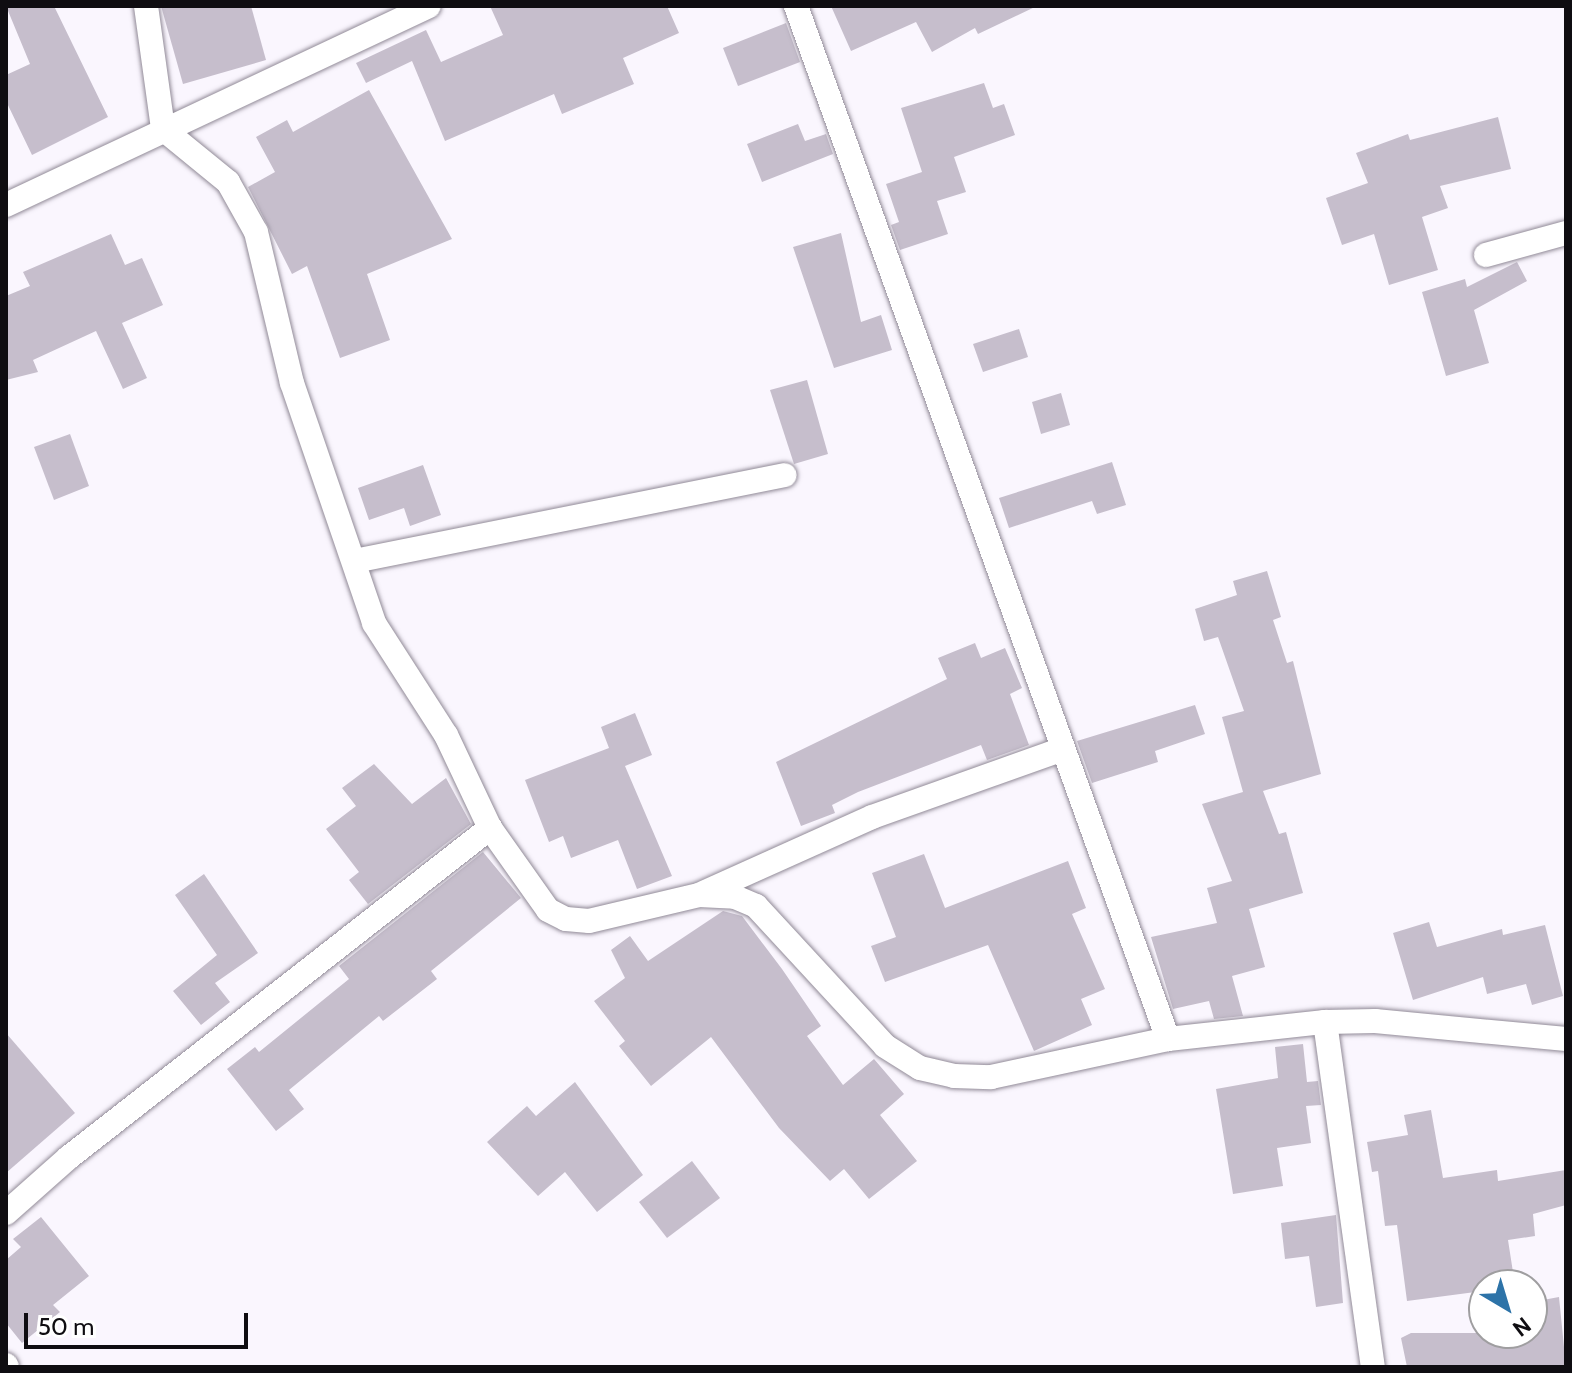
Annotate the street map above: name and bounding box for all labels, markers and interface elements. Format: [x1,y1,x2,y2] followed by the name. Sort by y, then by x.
[1468,1269,1548,1349] north arrow
[28,1297,252,1347] scale bar
[1507,1311,1536,1342] text: N
[38,1312,94,1341] text: 50 m

